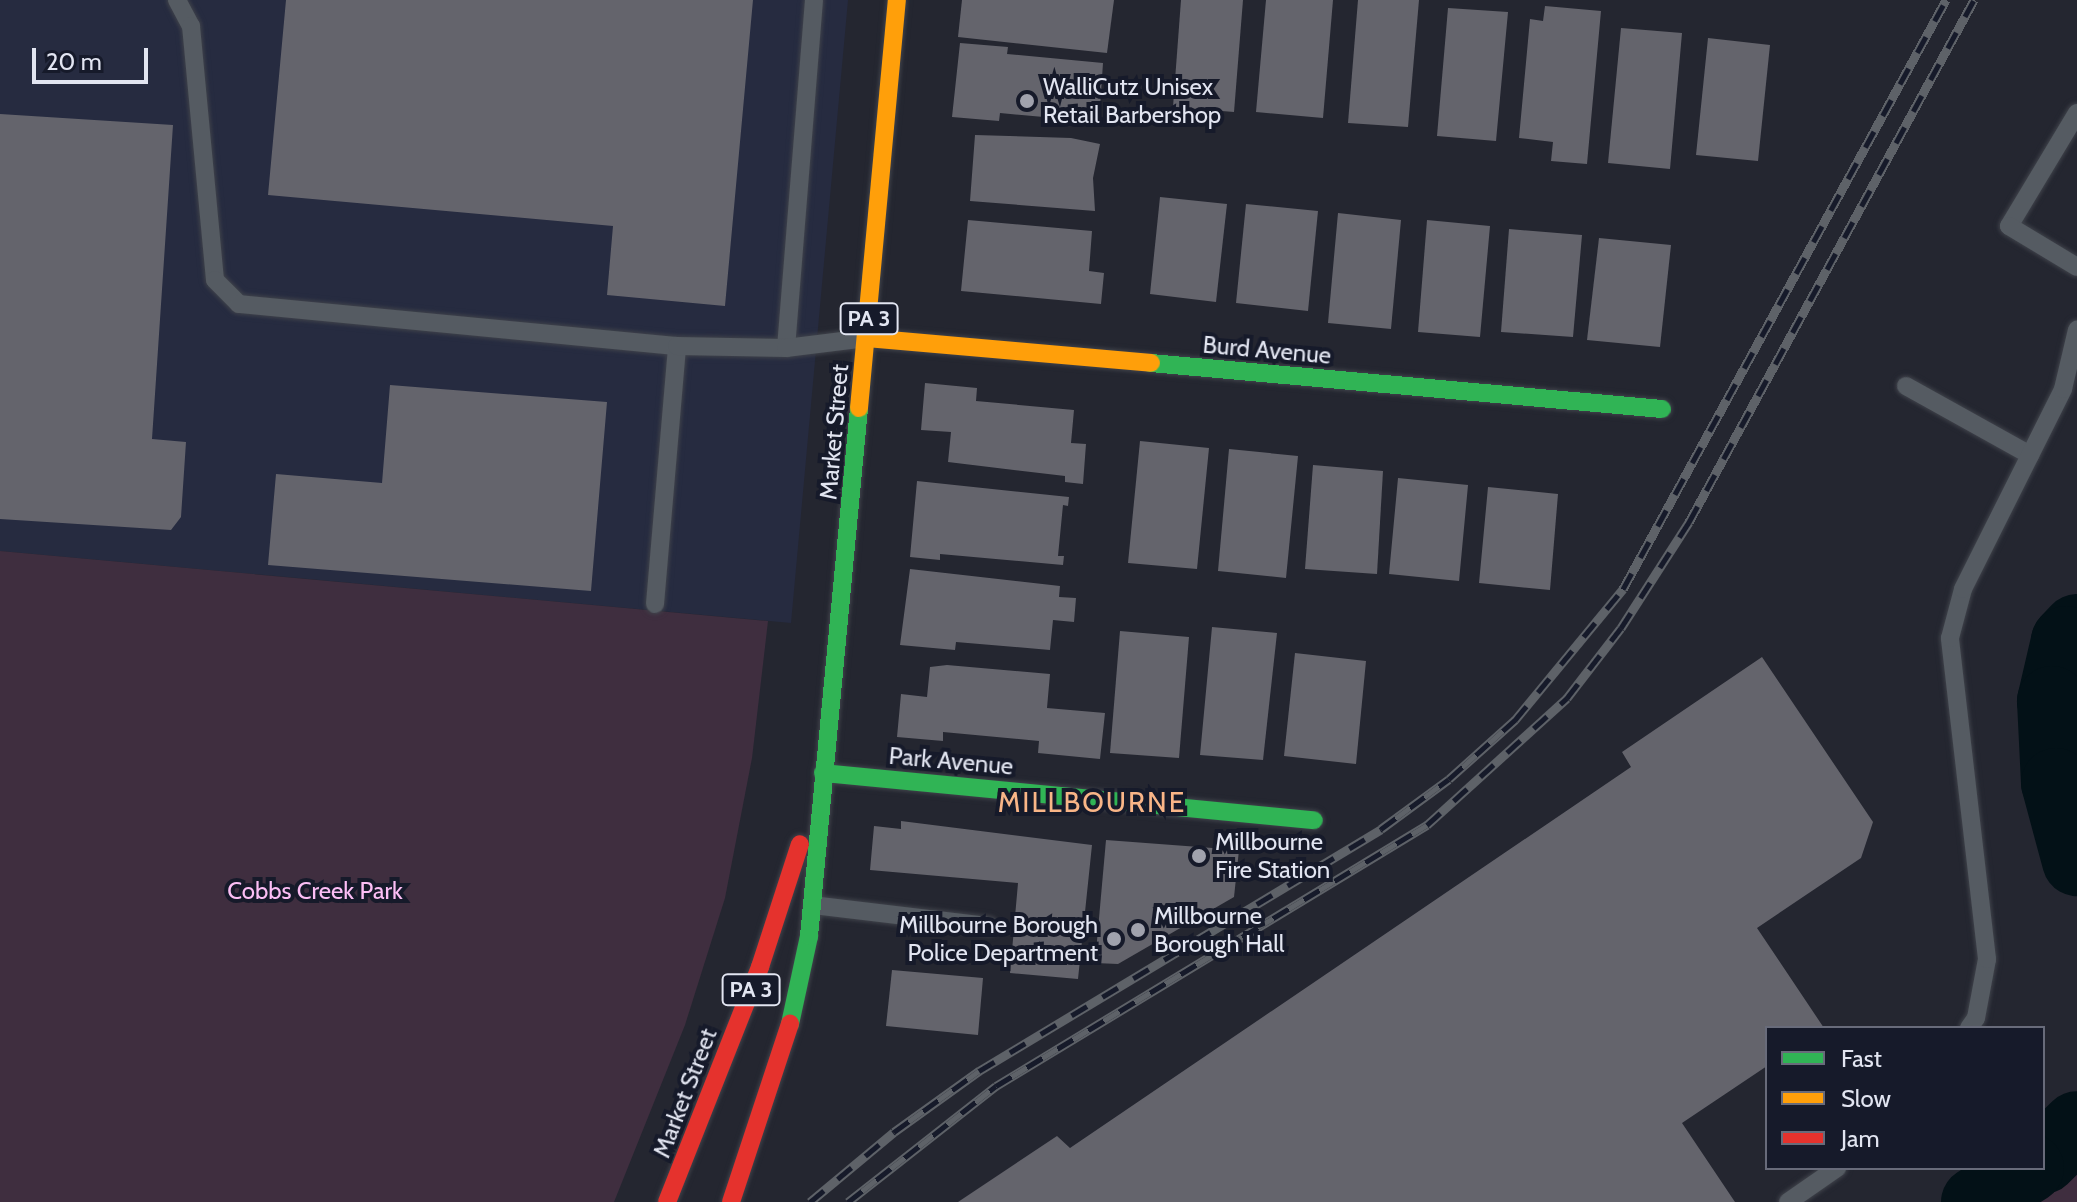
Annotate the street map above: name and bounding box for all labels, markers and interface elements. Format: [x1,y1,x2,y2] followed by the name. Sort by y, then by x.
[36,32,152,82] scale bar
[46,47,102,76] text: 20 m
[1043,73,1221,129] place label: WalliCutz Unisex Retail Barbershop
[1018,92,1036,110] marker: WalliCutz Unisex Retail Barbershop
[839,301,899,337] road number: PA 3
[1202,330,1332,370] street label: Burd Avenue
[814,363,854,501] street label: Market Street
[888,741,1014,781] street label: Park Avenue
[998,785,1186,819] district label: MILLBOURNE
[1215,828,1330,884] place label: Millbourne Fire Station
[1190,847,1208,865] marker: Millbourne Fire Station
[227,877,403,905] park label: Cobbs Creek Park
[1154,902,1284,958] place label: Millbourne Borough Hall
[899,911,1098,967] place label: Millbourne Borough Police Department
[1129,921,1147,939] marker: Millbourne Borough Hall
[1105,930,1123,948] marker: Millbourne Borough Police Department
[721,972,781,1008] road number: PA 3
[647,1024,723,1162] street label: Market Street
[1765,1026,2045,1170] legend
[1841,1044,1882,1073] text: Fast
[1841,1084,1891,1113] text: Slow
[1841,1124,1879,1153] text: Jam

